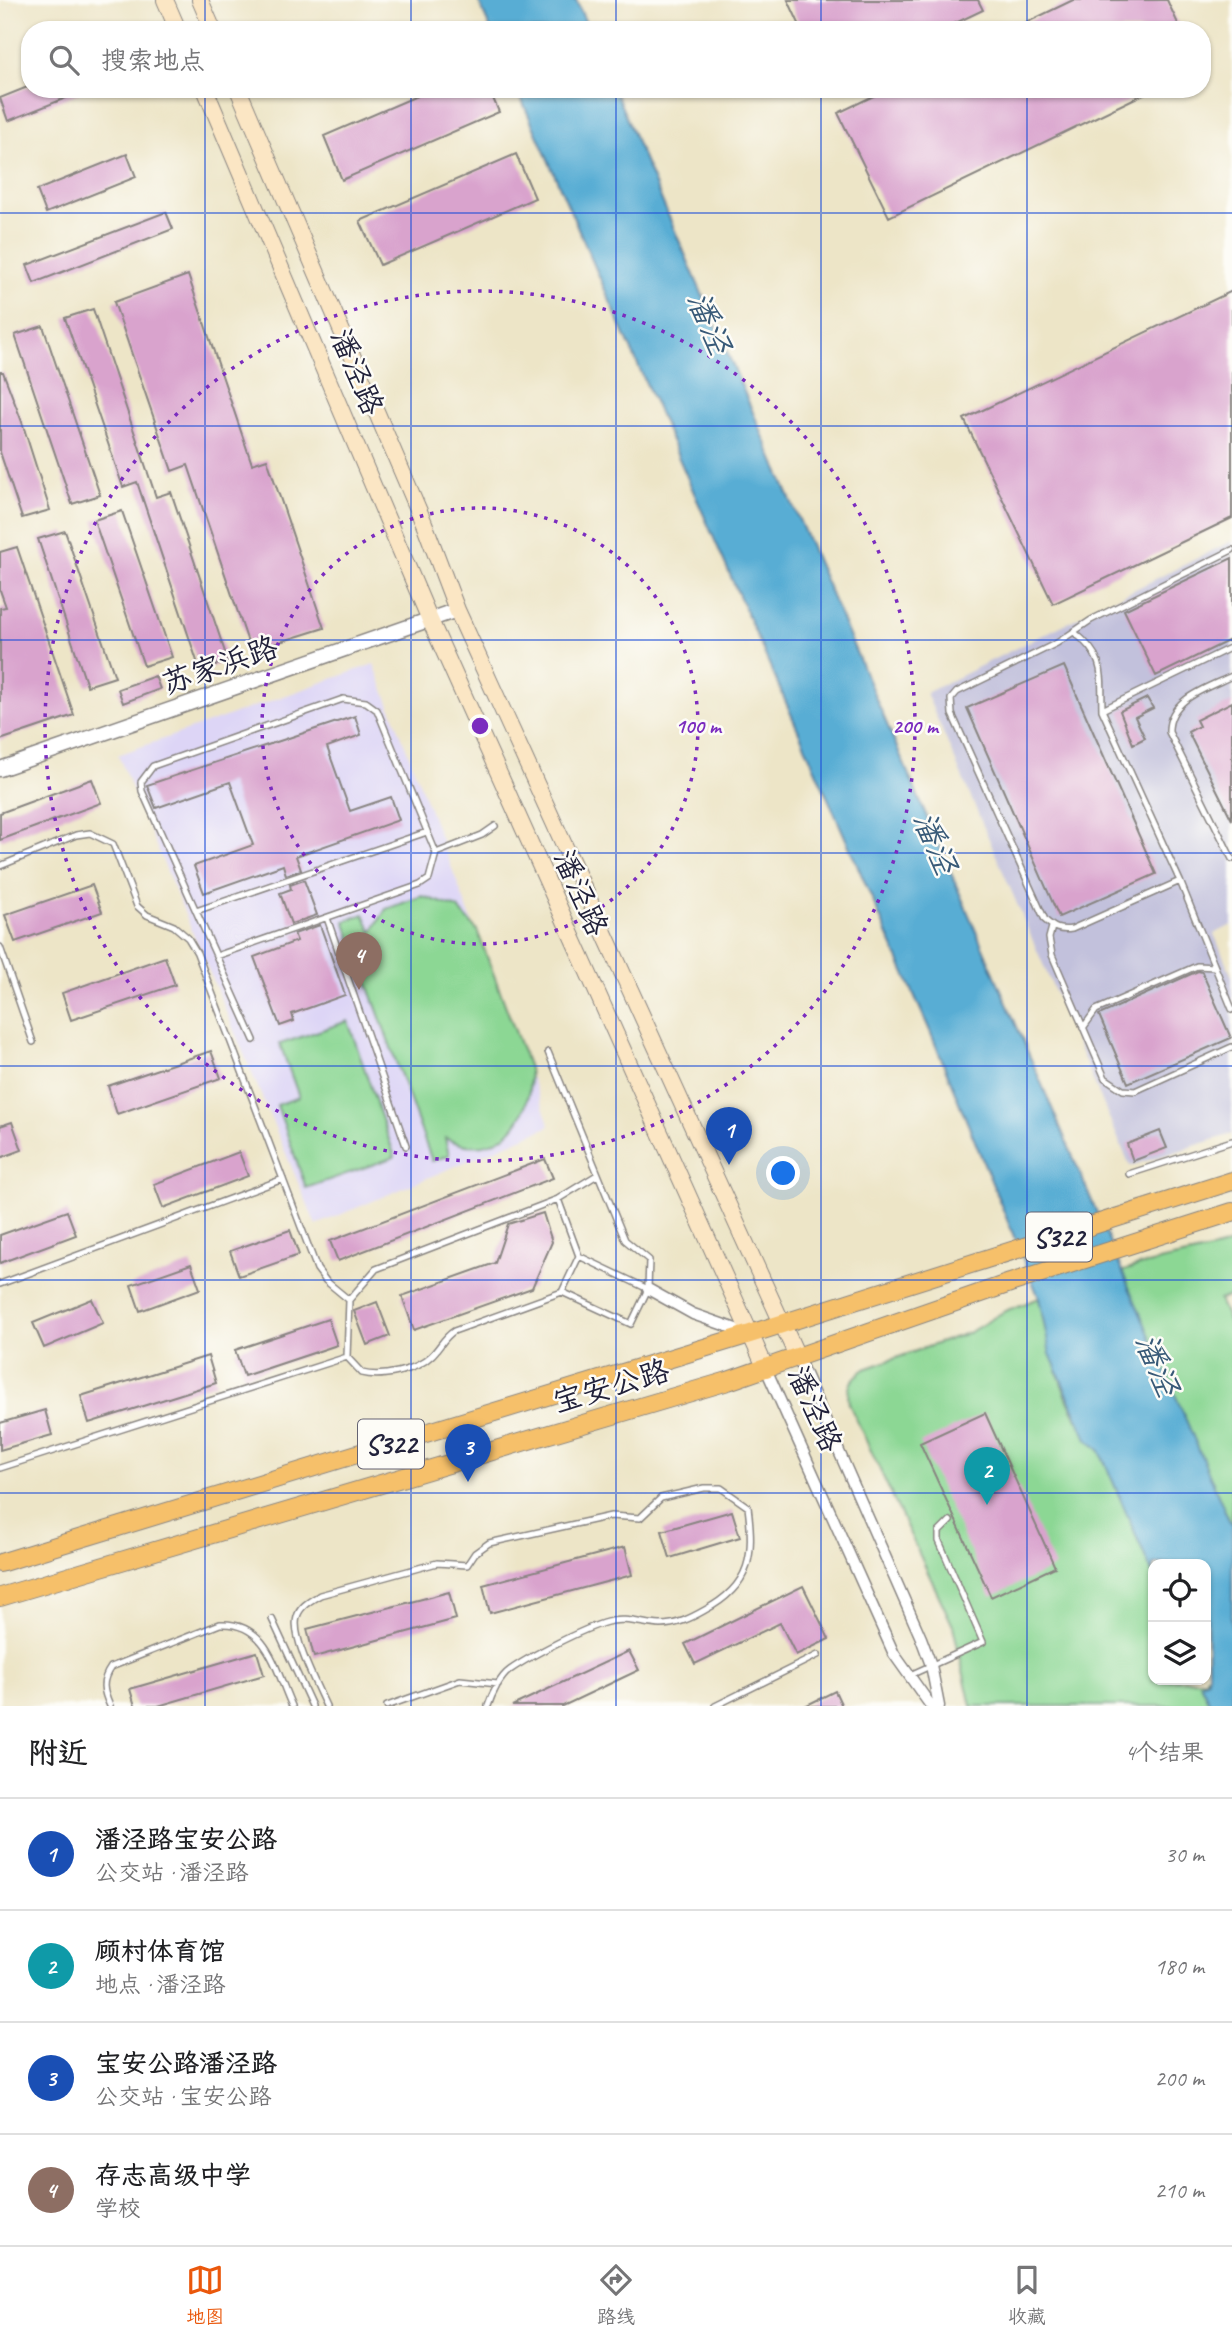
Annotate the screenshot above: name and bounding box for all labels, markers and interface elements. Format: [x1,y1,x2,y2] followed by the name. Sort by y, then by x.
[21,21,1211,98] search box
[45,41,83,79] icon: search
[101,44,205,77] text: 搜索地点
[678,286,741,362] water label: 潘泾
[322,323,392,421] street label: 潘泾路
[157,628,283,702] street label: 苏家浜路
[675,713,723,739] text: 100 m
[892,713,940,739] text: 200 m
[468,714,492,738] centre of rings
[904,806,967,882] water label: 潘泾
[545,844,617,942] street label: 潘泾路
[336,932,382,990] pin: 4
[706,1107,752,1165] pin: 1
[766,1156,800,1190] your location
[1026,1212,1092,1262] road number: S322
[1126,1328,1189,1404] water label: 潘泾
[548,1351,674,1421] street label: 宝安公路
[779,1360,851,1458] street label: 潘泾路
[358,1420,424,1468] road number: S322
[445,1424,491,1482] pin: 3
[964,1447,1010,1505] pin: 2
[1148,1559,1211,1685] map controls
[1148,1559,1211,1622] button: locate
[1148,1622,1211,1685] button: layers
[28,1734,88,1772] text: 附近
[1125,1738,1204,1767] text: 4个结果
[95,1823,277,1856] text: 潘泾路宝安公路
[46,1840,56,1869] text: 1
[1165,1840,1204,1869] text: 30 m
[95,1858,248,1887] text: 公交站 · 潘泾路
[95,1935,225,1968] text: 顾村体育馆
[46,1952,56,1981] text: 2
[1155,1952,1204,1981] text: 180 m
[95,1970,225,1999] text: 地点 · 潘泾路
[95,2047,277,2080] text: 宝安公路潘泾路
[46,2064,56,2093] text: 3
[1155,2064,1204,2093] text: 200 m
[95,2082,271,2111] text: 公交站 · 宝安公路
[95,2159,251,2192] text: 存志高级中学
[46,2176,56,2205] text: 4
[1155,2176,1204,2205] text: 210 m
[95,2194,141,2223] text: 学校
[186,2261,224,2329] tab: 地图
[597,2261,635,2329] tab: 路线
[1008,2261,1046,2329] tab: 收藏

